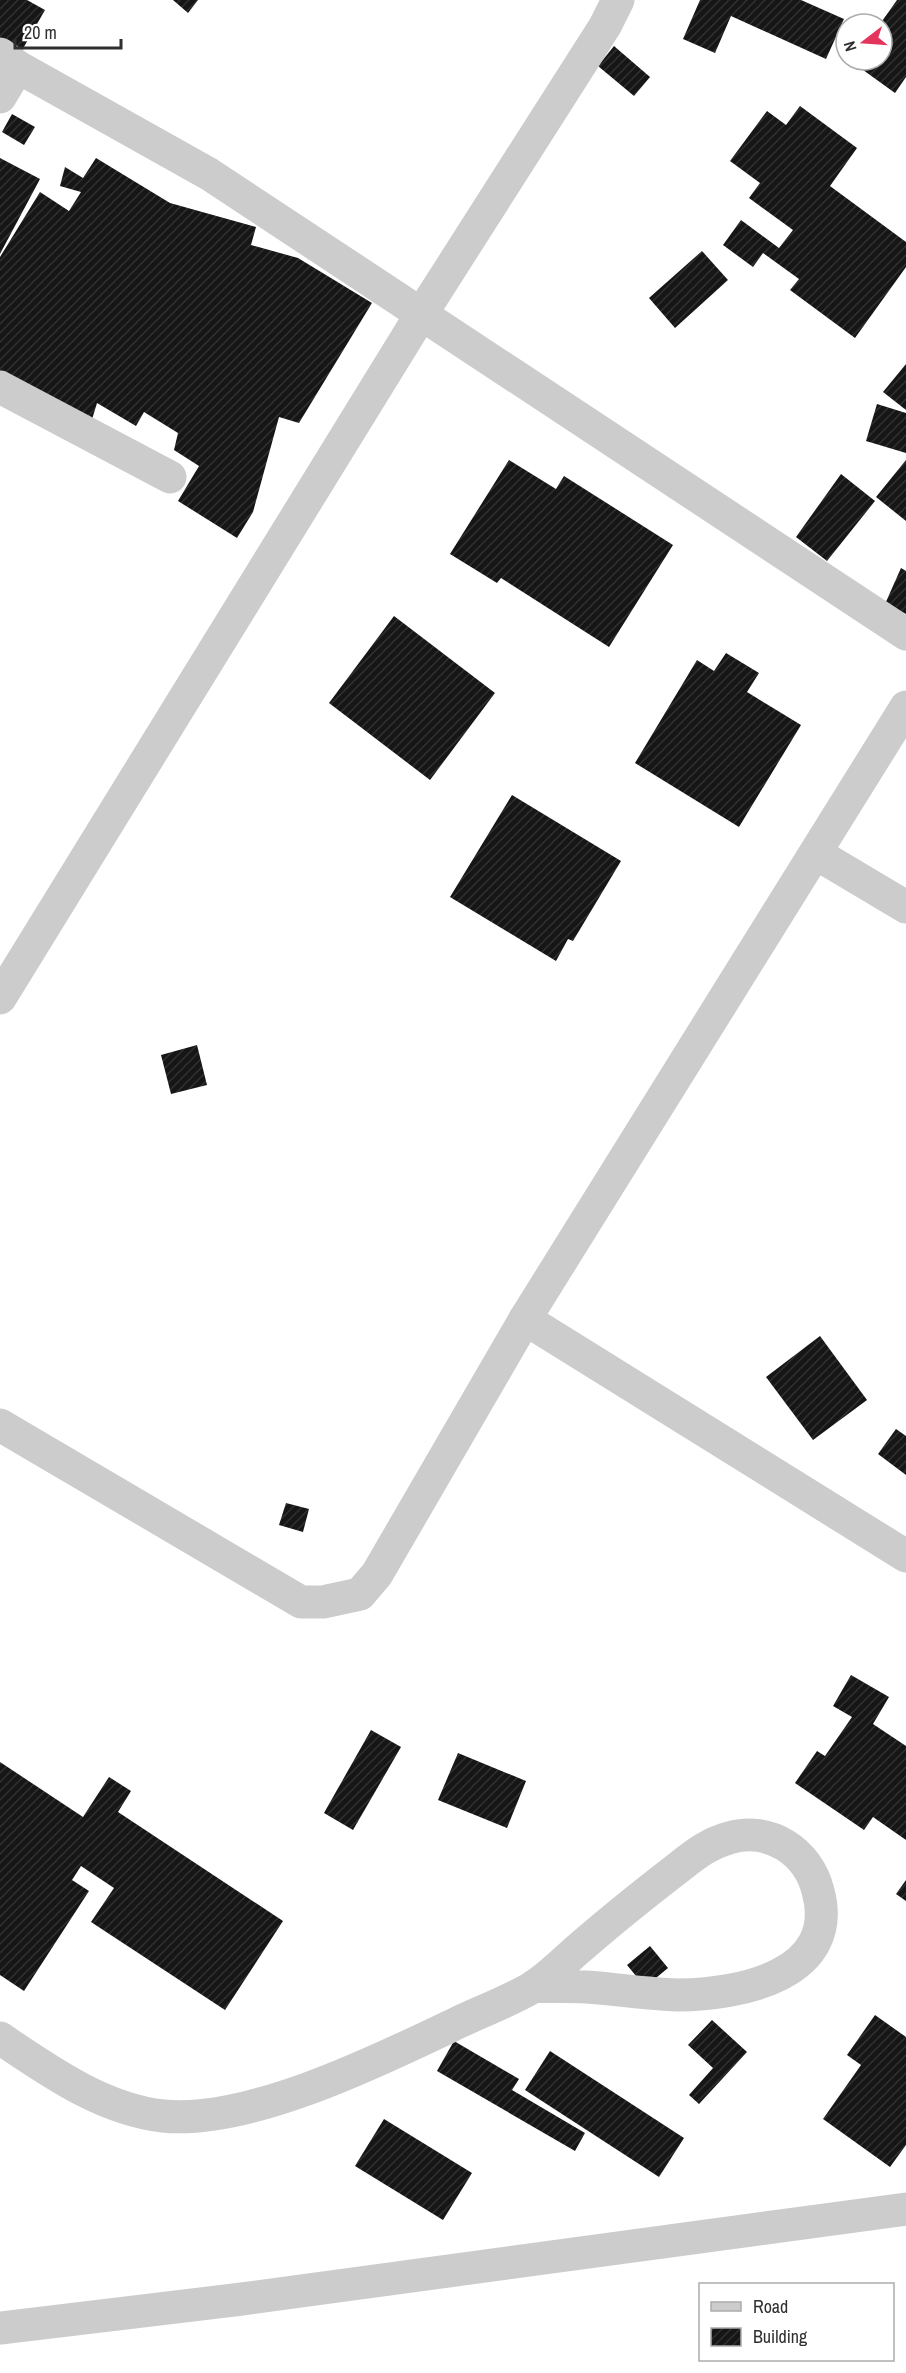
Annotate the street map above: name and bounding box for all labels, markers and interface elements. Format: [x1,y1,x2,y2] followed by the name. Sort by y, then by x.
[15,12,122,50] scale bar
[834,12,894,72] north arrow
[24,20,57,45] text: 20 m
[838,39,862,54] text: N
[699,2283,894,2361] legend
[753,2294,788,2319] text: Road
[753,2324,808,2349] text: Building

